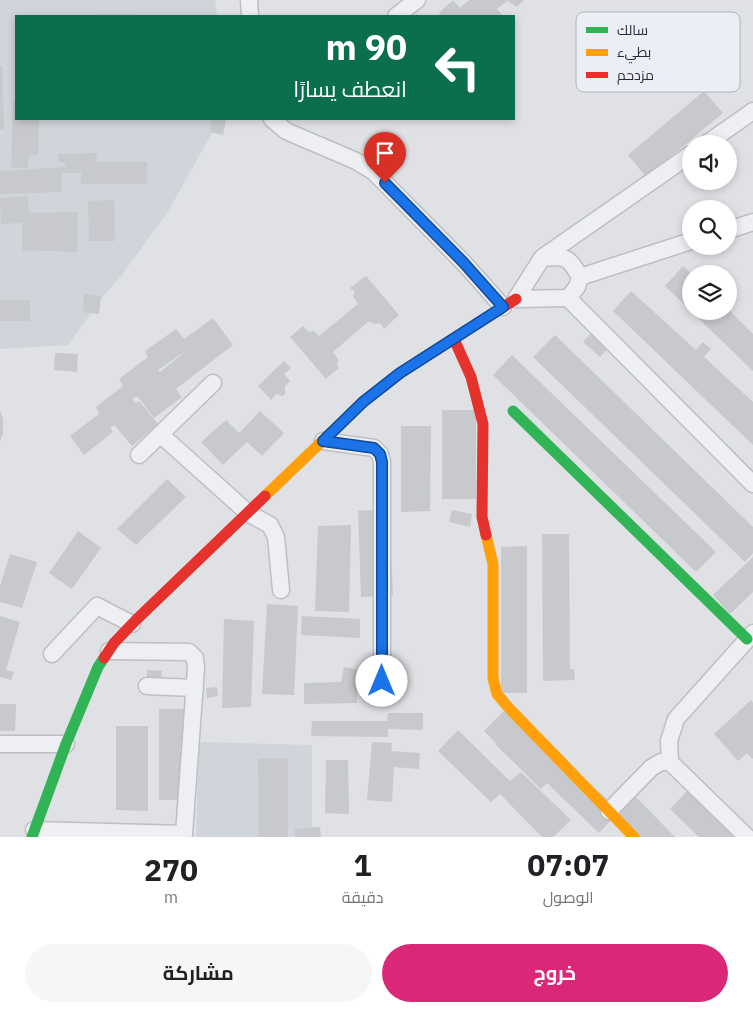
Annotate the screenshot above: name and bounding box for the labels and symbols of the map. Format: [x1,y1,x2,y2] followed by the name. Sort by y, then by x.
[576,12,740,92] legend
[617,21,648,39] text: سالك
[617,43,651,64] text: بطيء
[617,66,654,85] text: مزدحم
[364,132,406,183] pin
[355,654,407,706] position arrow

